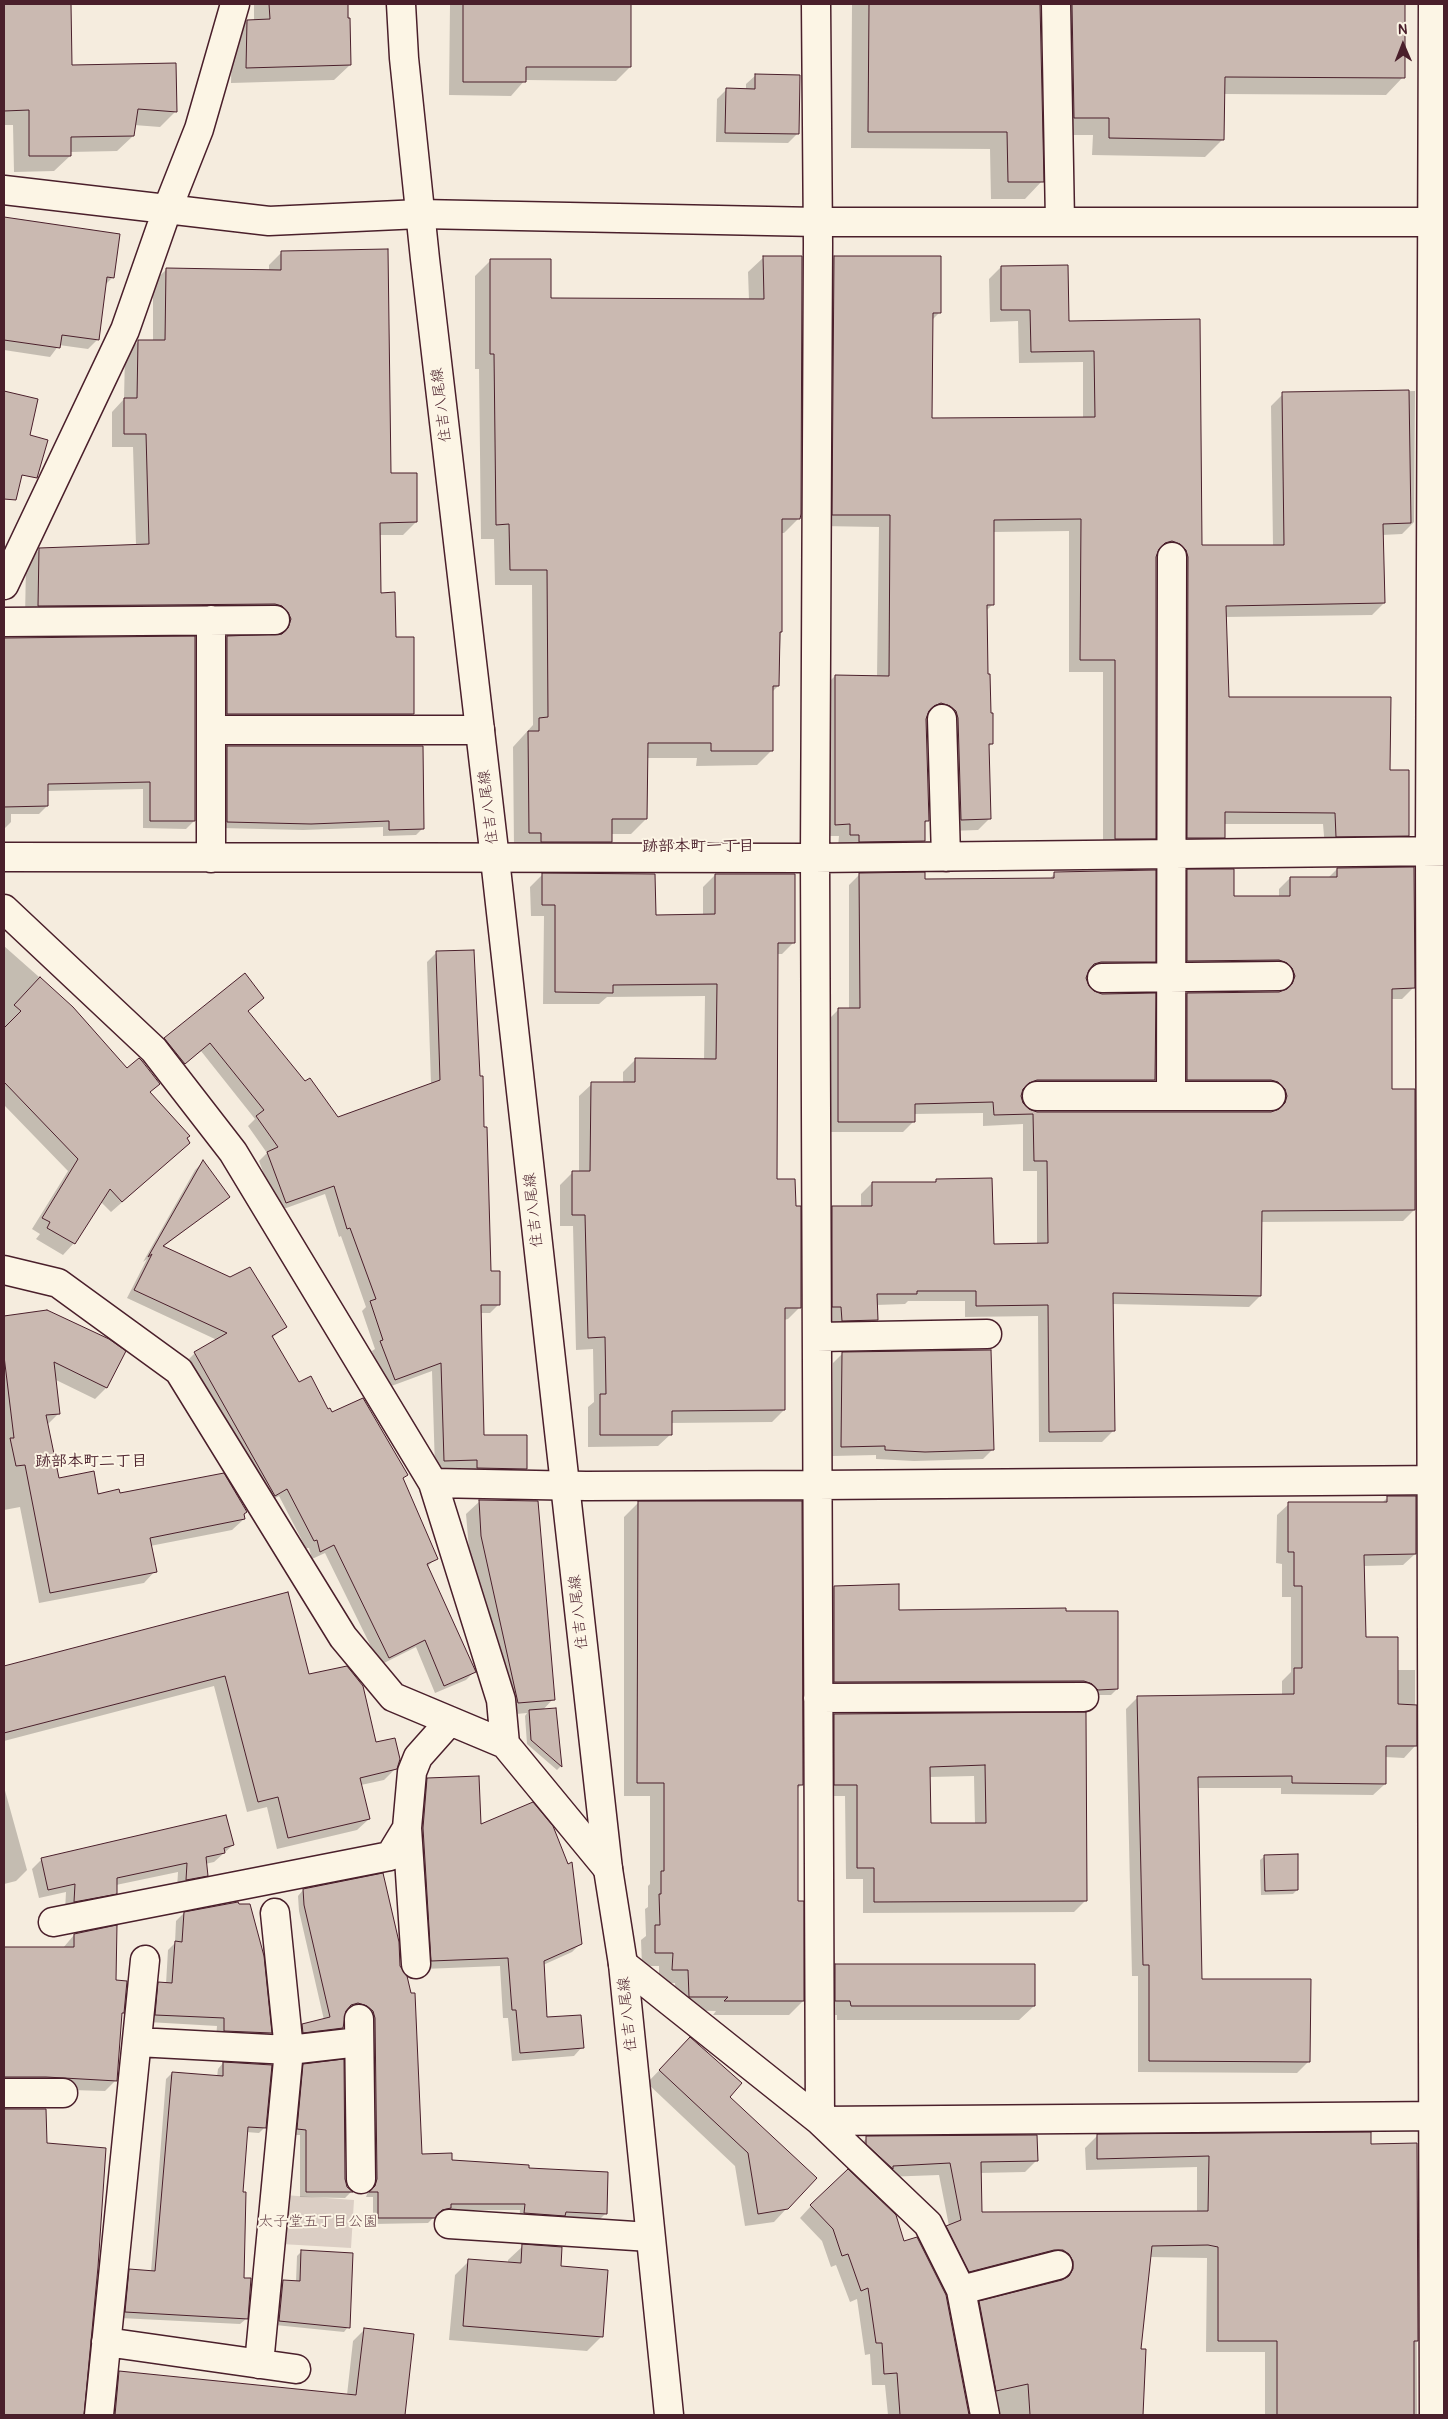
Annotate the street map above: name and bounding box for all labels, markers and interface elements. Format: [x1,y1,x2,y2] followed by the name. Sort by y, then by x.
[1378,20,1428,70] north arrow
[1398,21,1408,38] text: N
[428,367,456,443] street label: 住吉八尾線
[475,769,503,845] street label: 住吉八尾線
[642,837,754,857] district label: 跡部本町一丁目
[521,1172,547,1248] street label: 住吉八尾線
[35,1452,147,1472] district label: 跡部本町二丁目
[566,1574,592,1650] street label: 住吉八尾線
[615,1976,641,2052] street label: 住吉八尾線
[258,2213,378,2231] park label: 太子堂五丁目公園

